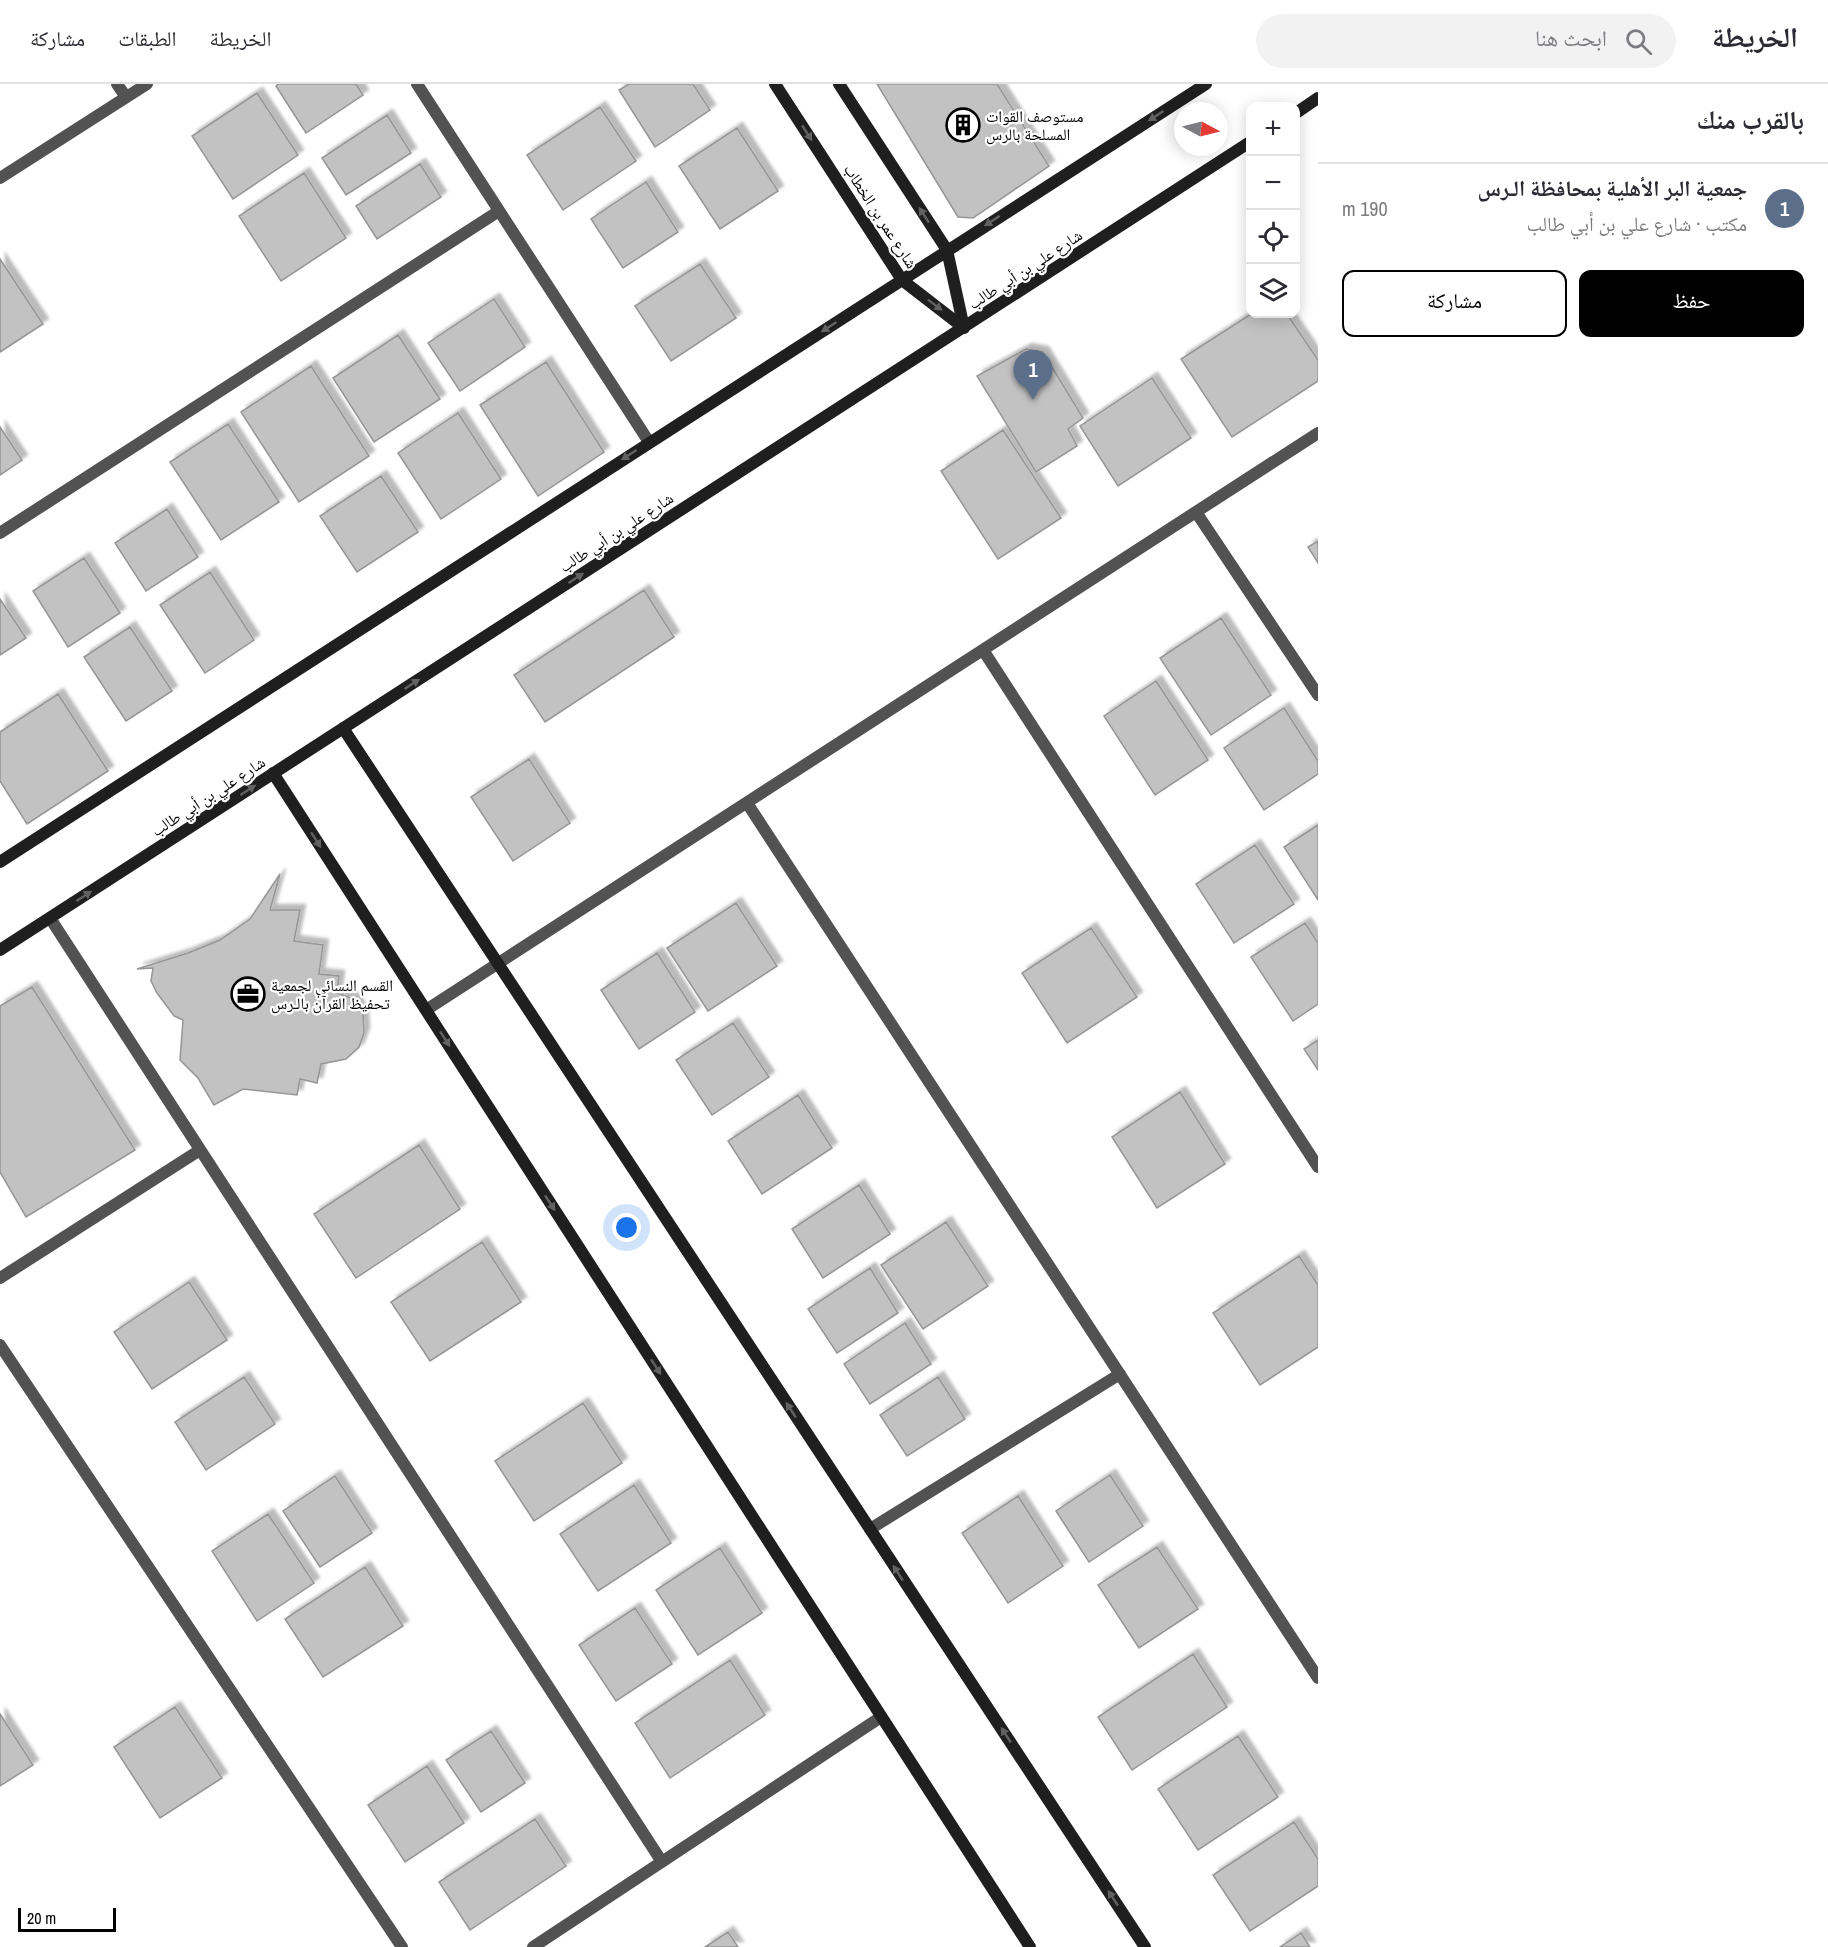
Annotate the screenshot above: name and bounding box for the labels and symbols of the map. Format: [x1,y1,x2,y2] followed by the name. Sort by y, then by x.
[1174,102,1228,156] north arrow
[986,105,1084,145] place label: مستوصف القوات المسلحة بالرس
[945,107,981,143] building icon: مستوصف القوات المسلحة بالرس
[1148,110,1165,121] one-way arrow
[801,125,812,141] one-way arrow
[839,159,923,273] street label: شارع عمر بن الخطاب
[919,207,930,223] one-way arrow
[984,216,1001,227] one-way arrow
[964,224,1087,316] street label: شارع علي بن أبي طالب
[926,299,942,311] one-way arrow
[821,321,837,333] one-way arrow
[1014,350,1052,400] pin: 1
[621,449,637,460] one-way arrow
[555,487,678,579] street label: شارع علي بن أبي طالب
[568,573,584,584] one-way arrow
[404,679,420,690] one-way arrow
[147,751,270,843] street label: شارع علي بن أبي طالب
[240,784,256,795] one-way arrow
[311,832,322,848] one-way arrow
[76,890,93,901] one-way arrow
[271,974,393,1014] place label: القسم النسائي لجمعية تحفيظ القرآن بالـرس
[230,976,266,1012] office icon: القسم النسائي لجمعية تحفيظ القرآن بالـرس
[439,1031,450,1047] one-way arrow
[545,1195,556,1211] one-way arrow
[612,1213,641,1242] your location
[650,1359,661,1375] one-way arrow
[786,1402,797,1418] one-way arrow
[892,1565,904,1581] one-way arrow
[1000,1727,1011,1744] one-way arrow
[1108,1890,1119,1906] one-way arrow
[18,1905,116,1932] scale bar

